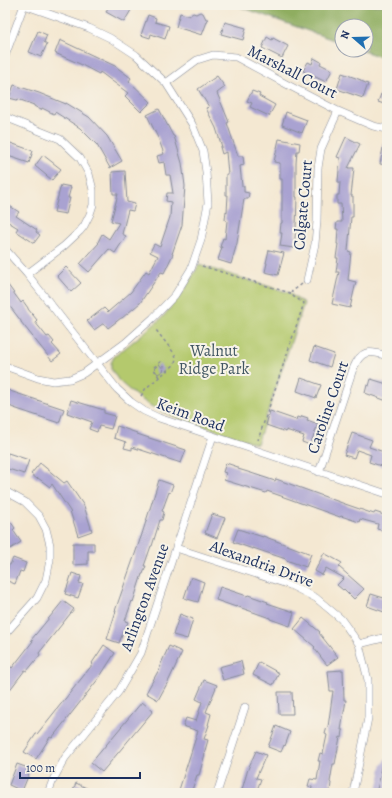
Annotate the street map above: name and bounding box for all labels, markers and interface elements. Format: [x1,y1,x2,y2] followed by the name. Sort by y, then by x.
[334,18,374,58] north arrow
[337,28,353,41] text: N
[244,40,341,104] street label: Marshall Court
[288,159,318,251] street label: Colgate Court
[178,340,250,380] park label: Walnut Ridge Park
[302,358,354,457] street label: Caroline Court
[154,392,228,438] street label: Keim Road
[206,535,317,593] street label: Alexandria Drive
[115,540,175,655] street label: Arlington Avenue
[20,754,140,780] scale bar
[26,760,55,776] text: 100 m

